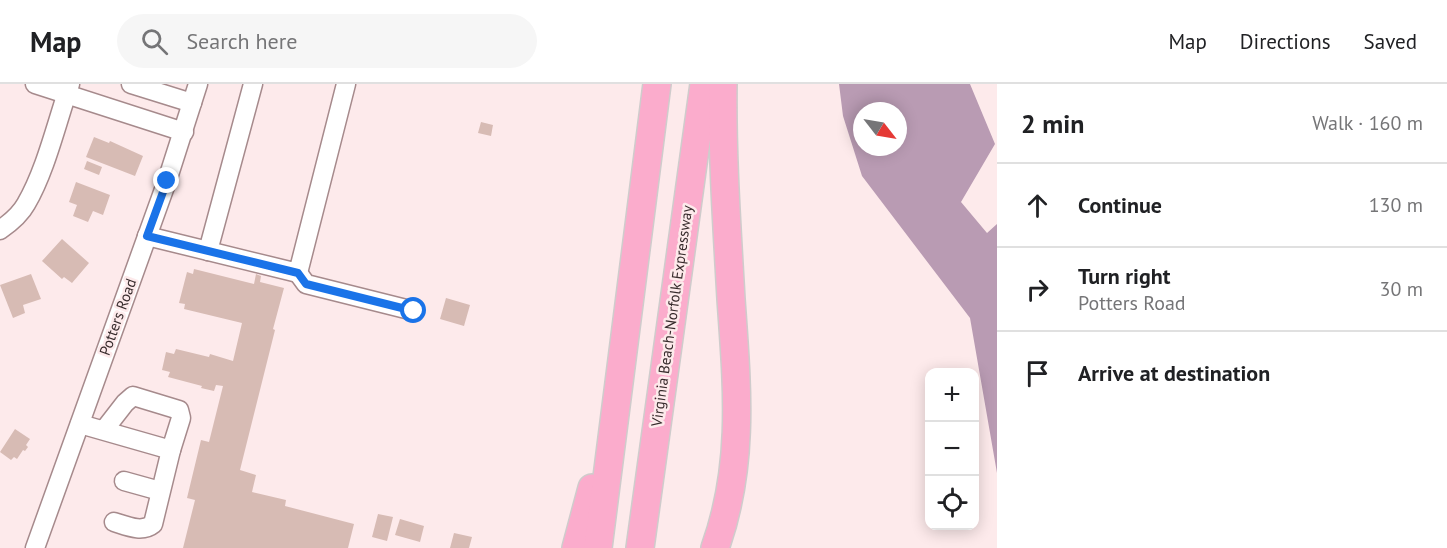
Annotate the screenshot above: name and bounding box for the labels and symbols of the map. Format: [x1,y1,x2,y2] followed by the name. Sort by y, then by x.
[853,102,907,156] north arrow
[153,167,179,193] route end
[646,204,696,429] street label: Virginia Beach-Norfolk Expressway
[95,276,140,358] street label: Potters Road
[400,297,426,323] route start

